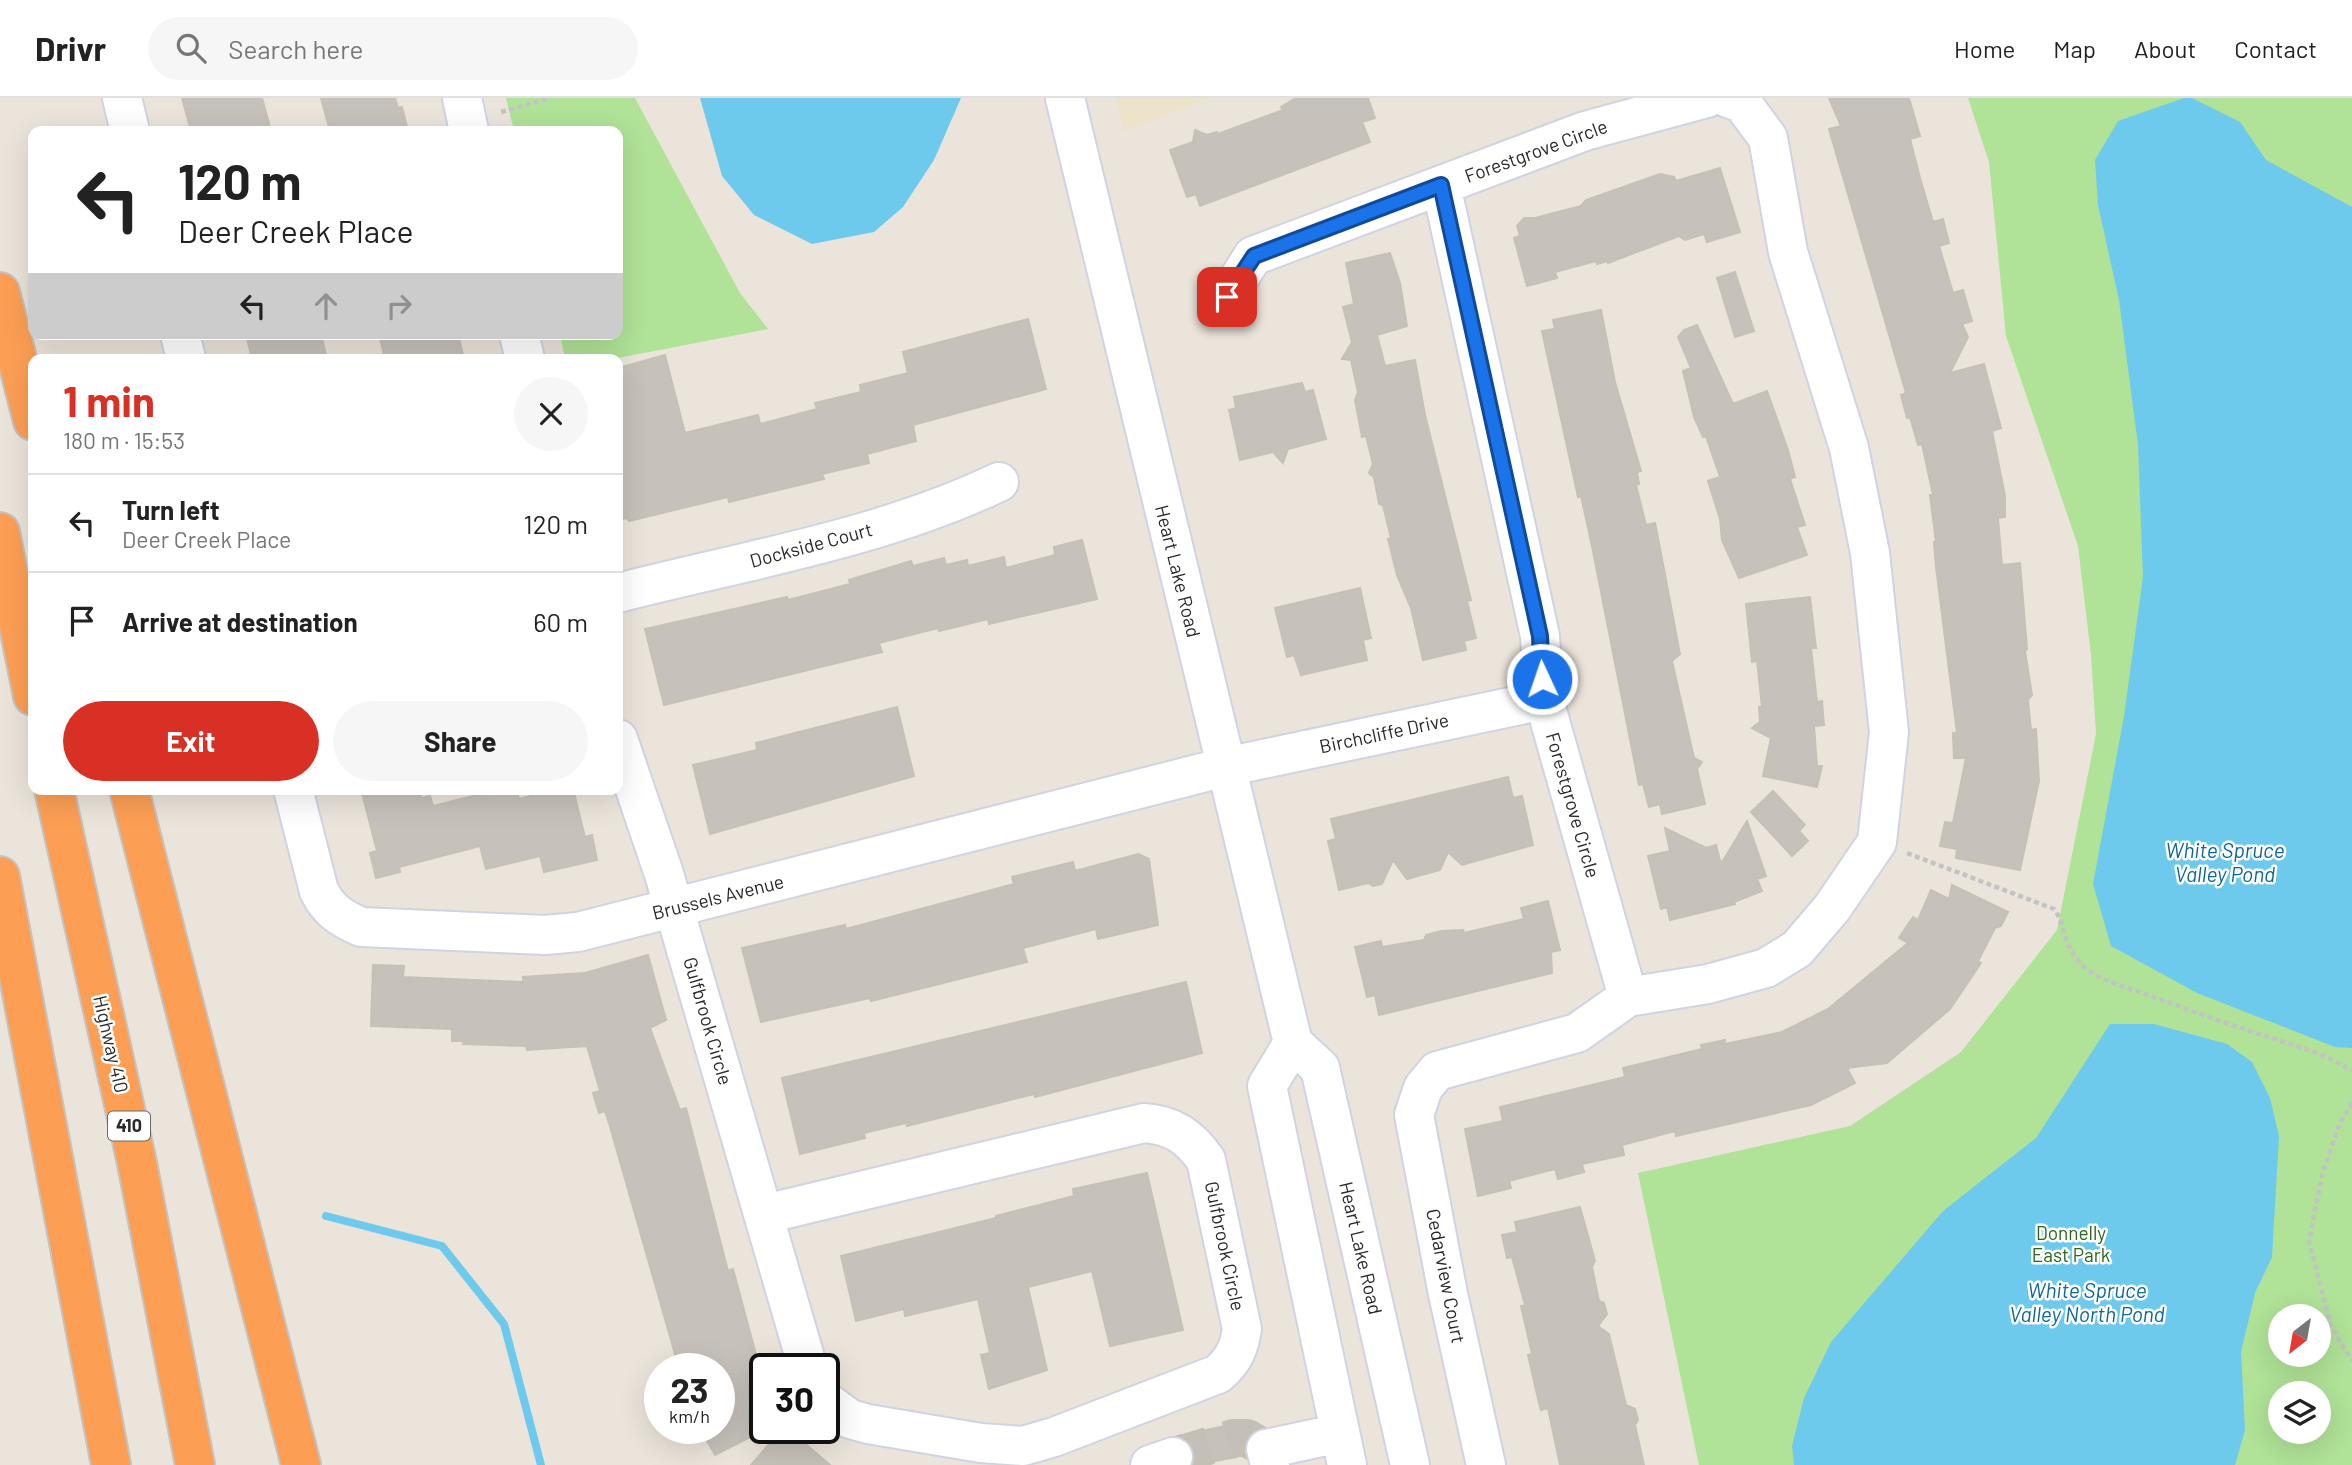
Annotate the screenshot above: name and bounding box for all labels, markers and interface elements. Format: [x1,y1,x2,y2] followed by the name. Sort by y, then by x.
[148,17,638,80] search box
[35,28,106,68] text: Drivr
[172,29,210,67] icon: search
[228,33,363,64] text: Search here
[1954,34,2015,63] text: Home
[2053,34,2096,63] text: Map
[2134,34,2196,63] text: About
[2234,34,2317,63] text: Contact
[1461,114,1610,187] street label: Forestgrove Circle
[178,151,301,210] text: 120 m
[63,154,154,245] icon: left
[178,211,414,249] text: Deer Creek Place
[1197,267,1257,327] pin
[1208,278,1246,316] icon: arrive
[234,287,272,325] icon: left
[307,287,345,325] icon: ahead
[380,287,418,325] icon: right
[63,375,155,425] text: 1 min
[514,377,588,451] button: close
[63,426,185,454] text: 180 m · 15:53
[122,494,220,525] text: Turn left
[1151,502,1206,639] street label: Heart Lake Road
[63,504,101,542] icon: left
[524,508,588,539] text: 120 m
[747,517,875,572] street label: Dockside Court
[122,525,291,553] text: Deer Creek Place
[63,602,101,640] icon: arrive
[122,606,358,637] text: Arrive at destination
[533,606,588,637] text: 60 m
[1505,642,1579,716] position arrow
[63,701,319,781] button: Exit
[333,701,588,781] button: Share
[1317,708,1451,757] street label: Birchcliffe Drive
[1542,729,1605,880] street label: Forestgrove Circle
[2166,837,2285,886] water label: White Spruce Valley Pond
[650,869,786,924] street label: Brussels Avenue
[679,954,738,1087] street label: Gulfbrook Circle
[89,993,134,1095] street label: Highway 410
[108,1112,150,1140] road number: 410
[1201,1179,1250,1313] street label: Gulfbrook Circle
[1335,1179,1388,1317] street label: Heart Lake Road
[1422,1207,1471,1345] street label: Cedarview Court
[2032,1221,2110,1266] park label: Donnelly East Park
[2009,1277,2165,1326] water label: White Spruce Valley North Pond
[2268,1304,2331,1367] north arrow
[2268,1304,2331,1444] map controls
[749,1353,840,1444] speed limit sign: 30
[670,1368,709,1410] text: 23
[2268,1381,2331,1444] button: layers
[669,1405,710,1427] text: km/h

